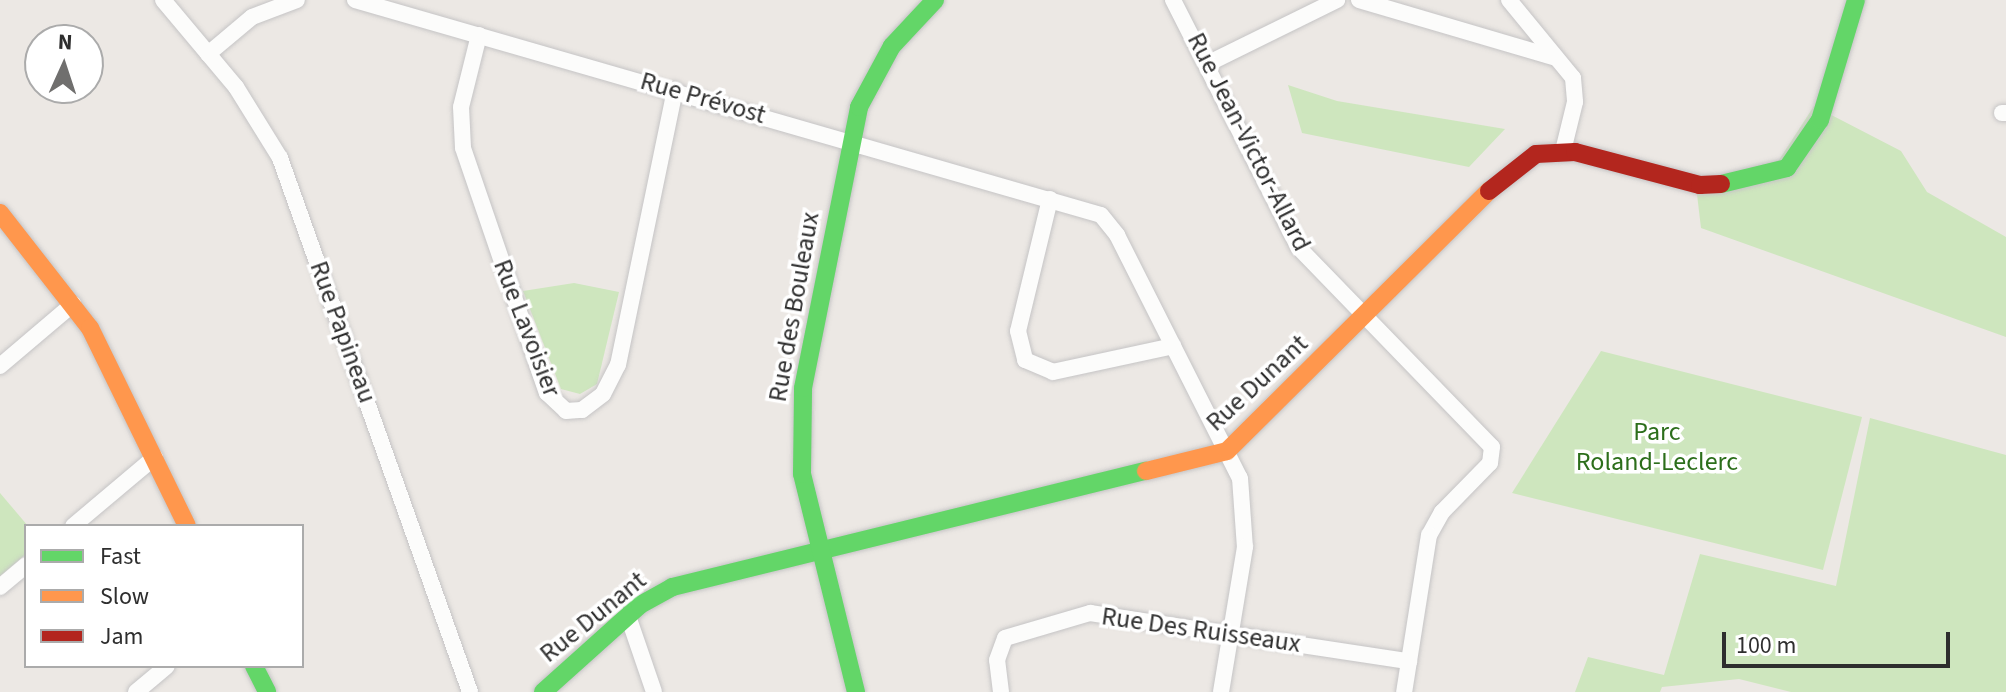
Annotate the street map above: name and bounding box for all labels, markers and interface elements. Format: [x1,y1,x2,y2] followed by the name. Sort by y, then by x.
[24,24,104,104] north arrow
[57,26,73,58] text: N
[1180,28,1318,256] street label: Rue Jean-Victor-Allard
[637,65,769,131] street label: Rue Prévost
[762,210,826,404] street label: Rue des Bouleaux
[487,255,567,401] street label: Rue Lavoisier
[303,257,383,407] street label: Rue Papineau
[1200,328,1314,438] street label: Rue Dunant
[1576,416,1738,478] park label: Parc Roland-Leclerc
[24,524,304,668] legend
[100,539,141,574] text: Fast
[534,565,652,669] street label: Rue Dunant
[100,579,149,614] text: Slow
[1100,601,1302,659] street label: Rue Des Ruisseaux
[1726,616,1954,666] scale bar
[100,619,144,654] text: Jam
[1736,628,1796,663] text: 100 m

